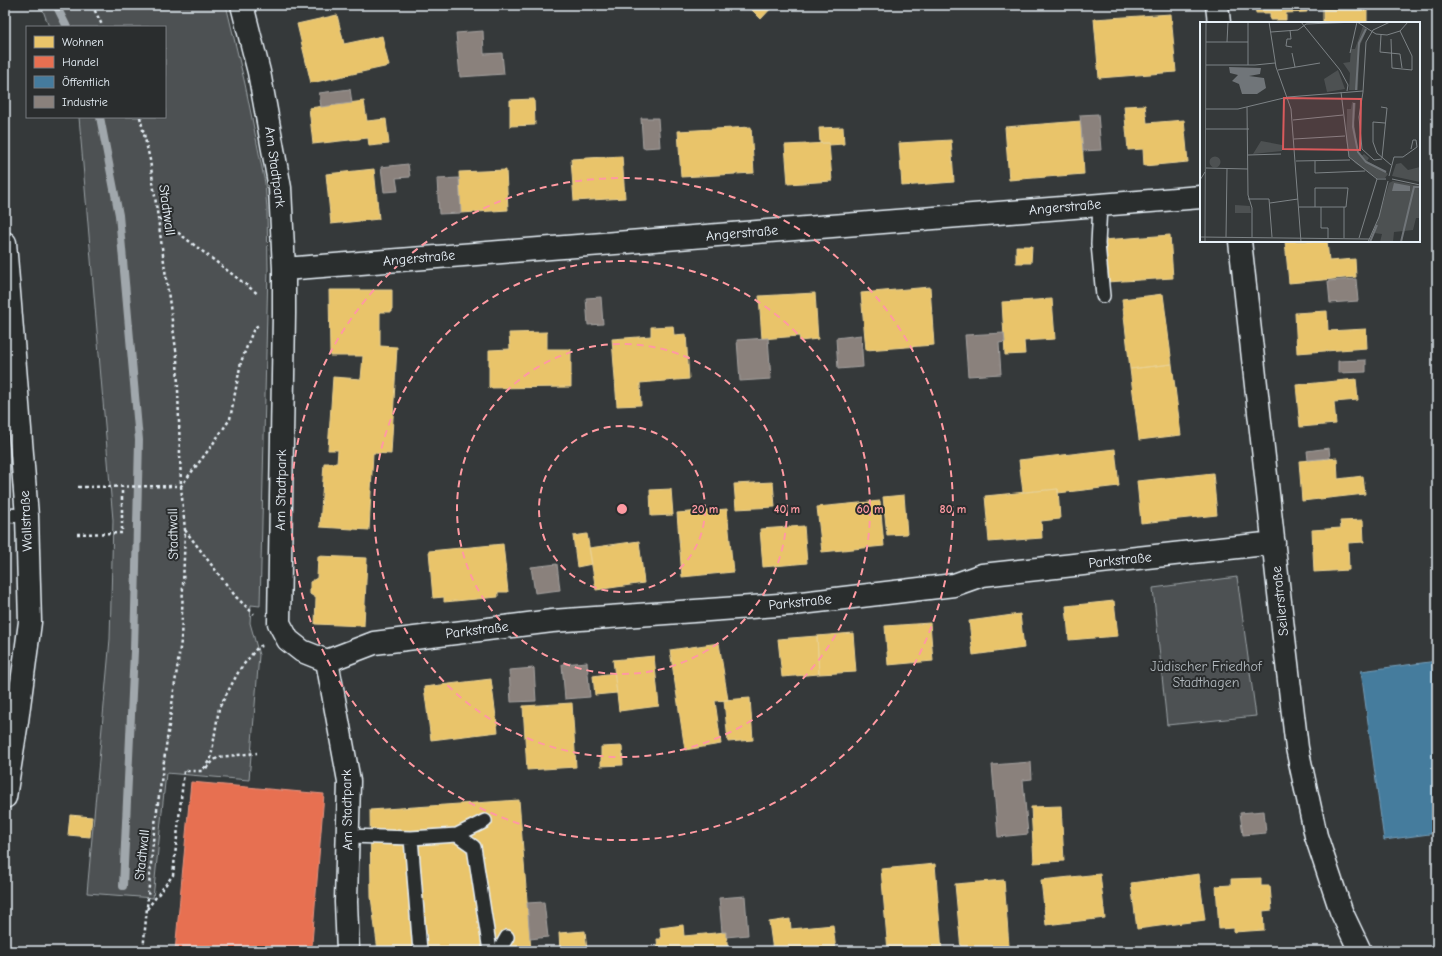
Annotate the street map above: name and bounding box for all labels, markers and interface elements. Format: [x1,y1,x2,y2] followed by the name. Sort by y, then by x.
[1200,22,1420,242] inset map
[26,26,166,118] legend
[62,35,104,49] text: Wohnen
[62,55,99,69] text: Handel
[62,75,110,89] text: Öffentlich
[62,95,108,109] text: Industrie
[261,126,289,209] street label: Am Stadtpark
[155,183,179,237] street label: Stadtwall
[1028,195,1102,219] street label: Angerstraße
[705,221,779,245] street label: Angerstraße
[382,246,456,270] street label: Angerstraße
[272,449,290,531] street label: Am Stadtpark
[16,490,36,552] street label: Wallstraße
[615,502,629,516] centre of rings
[692,502,718,516] text: 20 m
[774,502,800,516] text: 40 m
[857,502,883,516] text: 60 m
[940,502,966,516] text: 80 m
[164,508,182,560] street label: Stadtwall
[1088,548,1152,572] street label: Parkstraße
[1268,565,1292,637] street label: Seilerstraße
[768,590,832,614] street label: Parkstraße
[444,618,510,642] street label: Parkstraße
[1150,658,1263,691] park label: Jüdischer Friedhof Stadthagen
[338,769,356,851] street label: Am Stadtpark
[131,829,153,881] street label: Stadtwall

